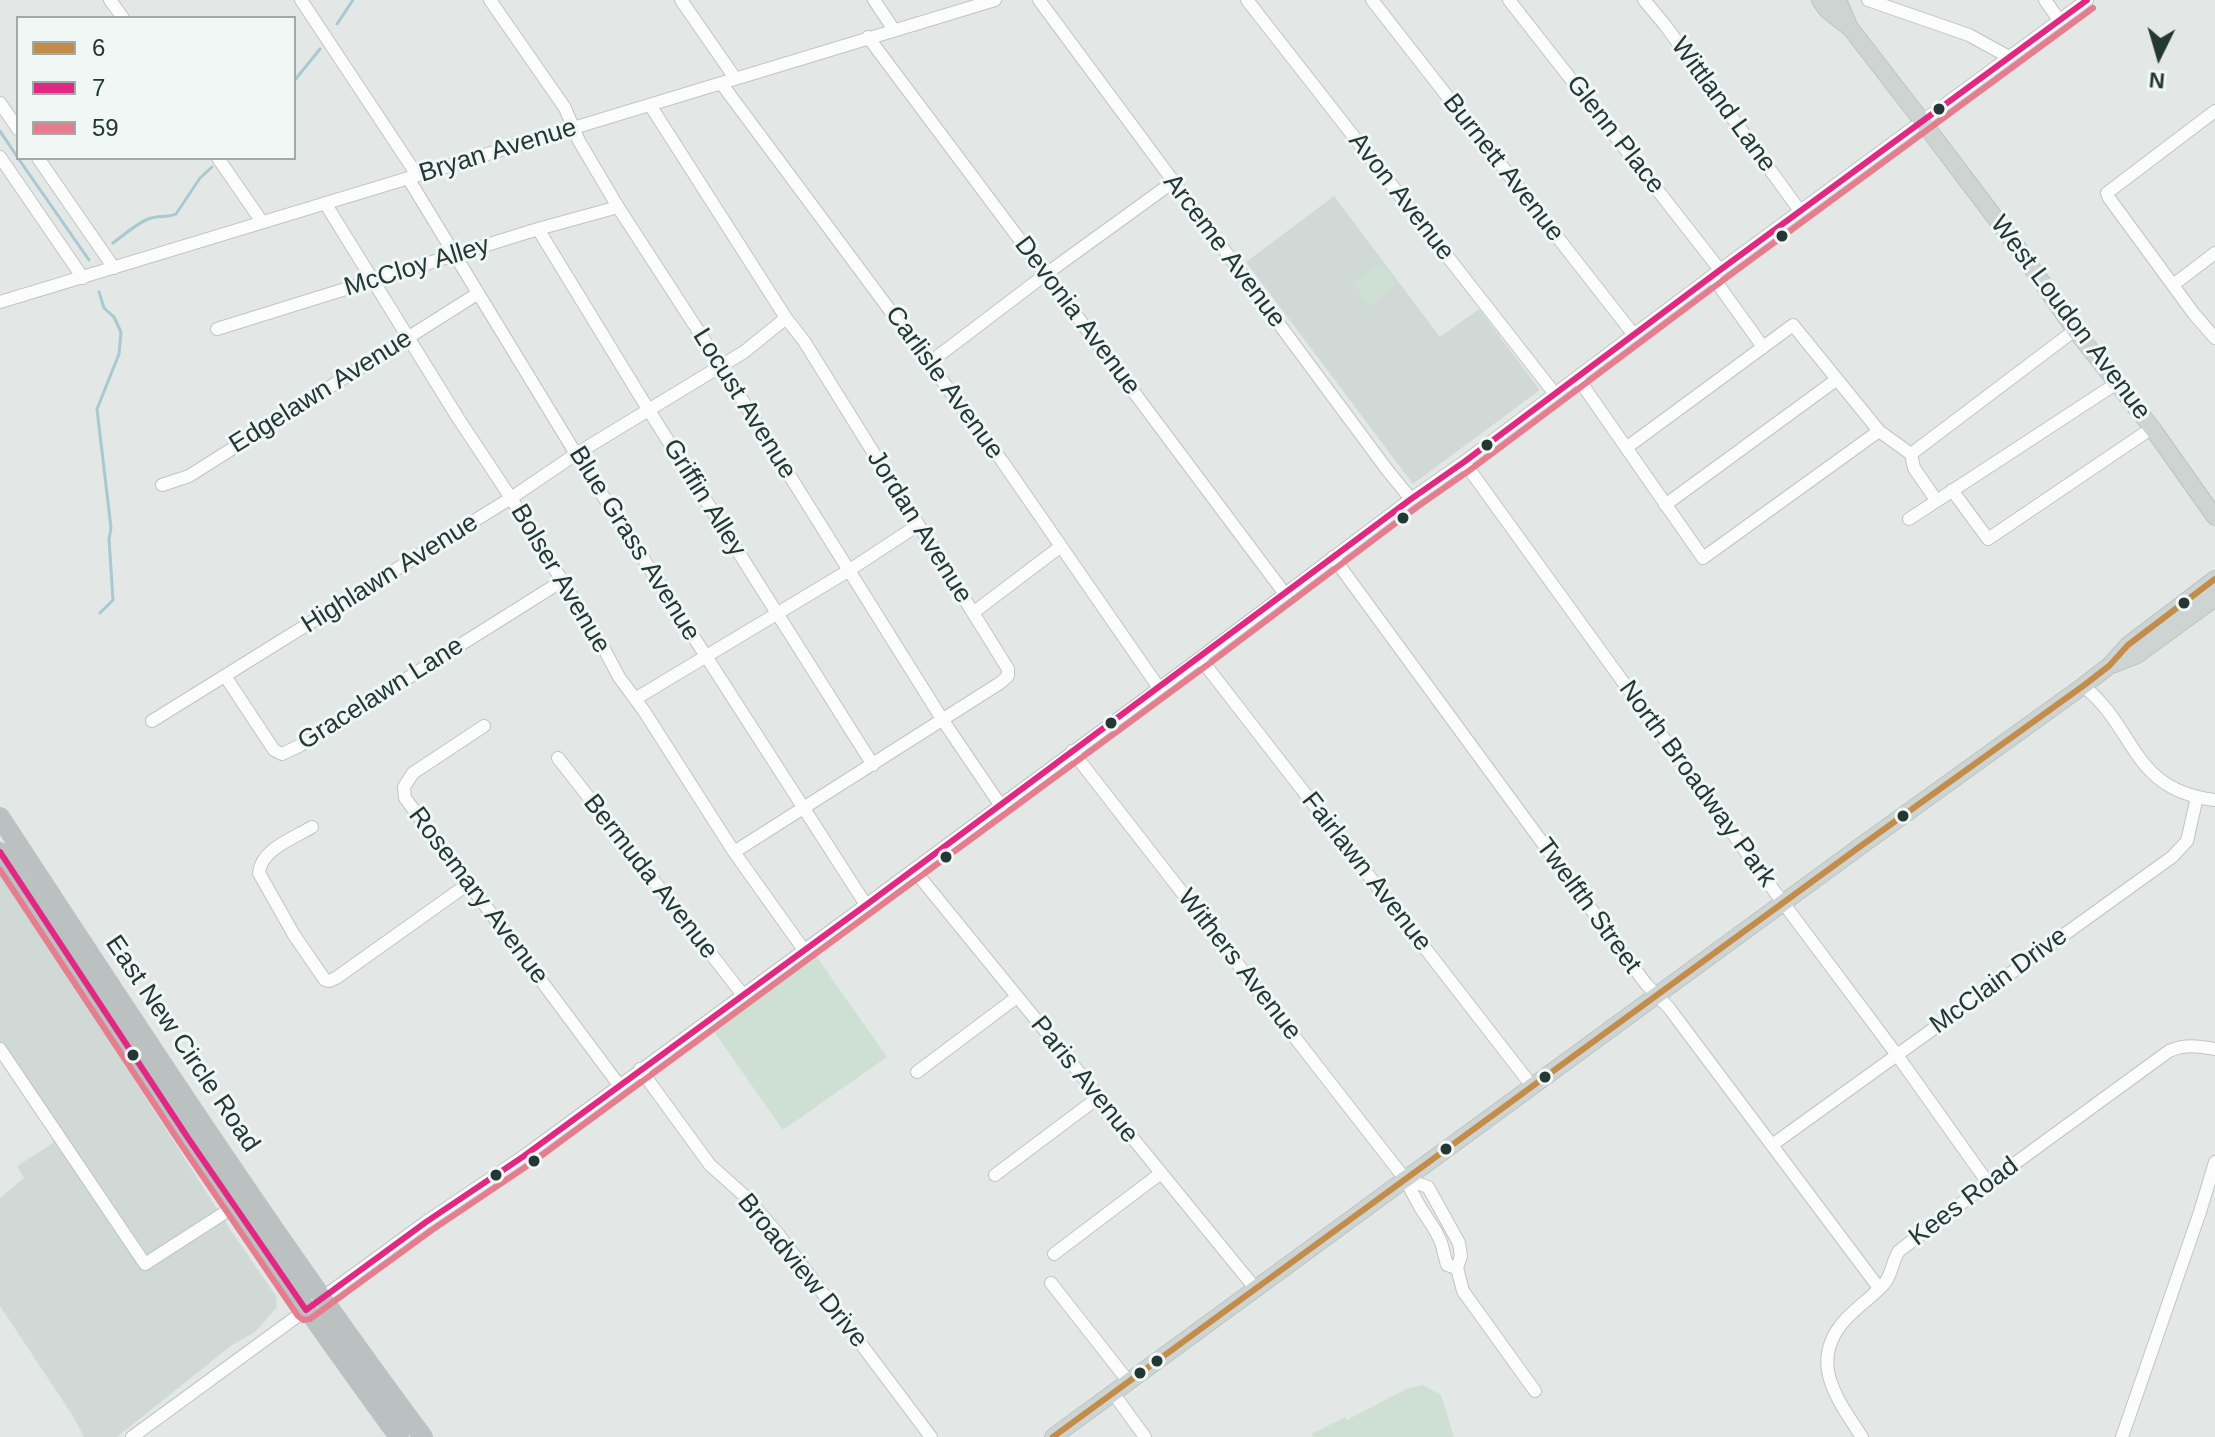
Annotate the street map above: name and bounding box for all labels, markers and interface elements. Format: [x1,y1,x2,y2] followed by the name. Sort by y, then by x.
[16,16,296,160] legend
[2119,16,2199,96] north arrow
[1664,32,1782,178] street label: Wittland Lane
[92,34,105,61] text: 6
[2148,67,2166,94] text: N
[1559,70,1671,200] street label: Glenn Place
[92,74,105,101] text: 7
[1436,88,1570,248] street label: Burnett Avenue
[1931,101,1947,117] unlabelled marker
[416,112,580,190] street label: Bryan Avenue
[92,114,119,141] text: 59
[1341,127,1461,267] street label: Avon Avenue
[1156,168,1292,334] street label: Arceme Avenue
[1983,210,2157,426] street label: West Loudon Avenue
[1774,228,1790,244] unlabelled marker
[341,230,493,304] street label: McCloy Alley
[1007,231,1147,401] street label: Devonia Avenue
[878,300,1010,466] street label: Carlisle Avenue
[224,323,418,461] street label: Edgelawn Avenue
[685,323,803,485] street label: Locust Avenue
[656,434,752,562] street label: Griffin Alley
[1479,437,1495,453] unlabelled marker
[562,441,706,647] street label: Blue Grass Avenue
[860,445,978,609] street label: Jordan Avenue
[503,499,617,659] street label: Bolser Avenue
[296,507,484,641] street label: Highlawn Avenue
[1395,510,1411,526] unlabelled marker
[2176,595,2192,611] unlabelled marker
[292,631,470,757] street label: Gracelawn Lane
[1612,675,1782,893] street label: North Broadway Park
[1103,715,1119,731] unlabelled marker
[1294,786,1438,958] street label: Fairlawn Avenue
[576,788,724,966] street label: Bermuda Avenue
[401,801,555,991] street label: Rosemary Avenue
[1895,808,1911,824] unlabelled marker
[1529,833,1647,979] street label: Twelfth Street
[938,849,954,865] unlabelled marker
[1170,883,1308,1047] street label: Withers Avenue
[1924,921,2074,1041] street label: McClain Drive
[98,930,266,1158] street label: East New Circle Road
[1023,1010,1145,1150] street label: Paris Avenue
[125,1047,141,1063] unlabelled marker
[1537,1069,1553,1085] unlabelled marker
[1438,1141,1454,1157] unlabelled marker
[1903,1151,2025,1253] street label: Kees Road
[526,1153,542,1169] unlabelled marker
[488,1167,504,1183] unlabelled marker
[730,1188,874,1354] street label: Broadview Drive
[1149,1353,1165,1369] unlabelled marker
[1132,1365,1148,1381] unlabelled marker

